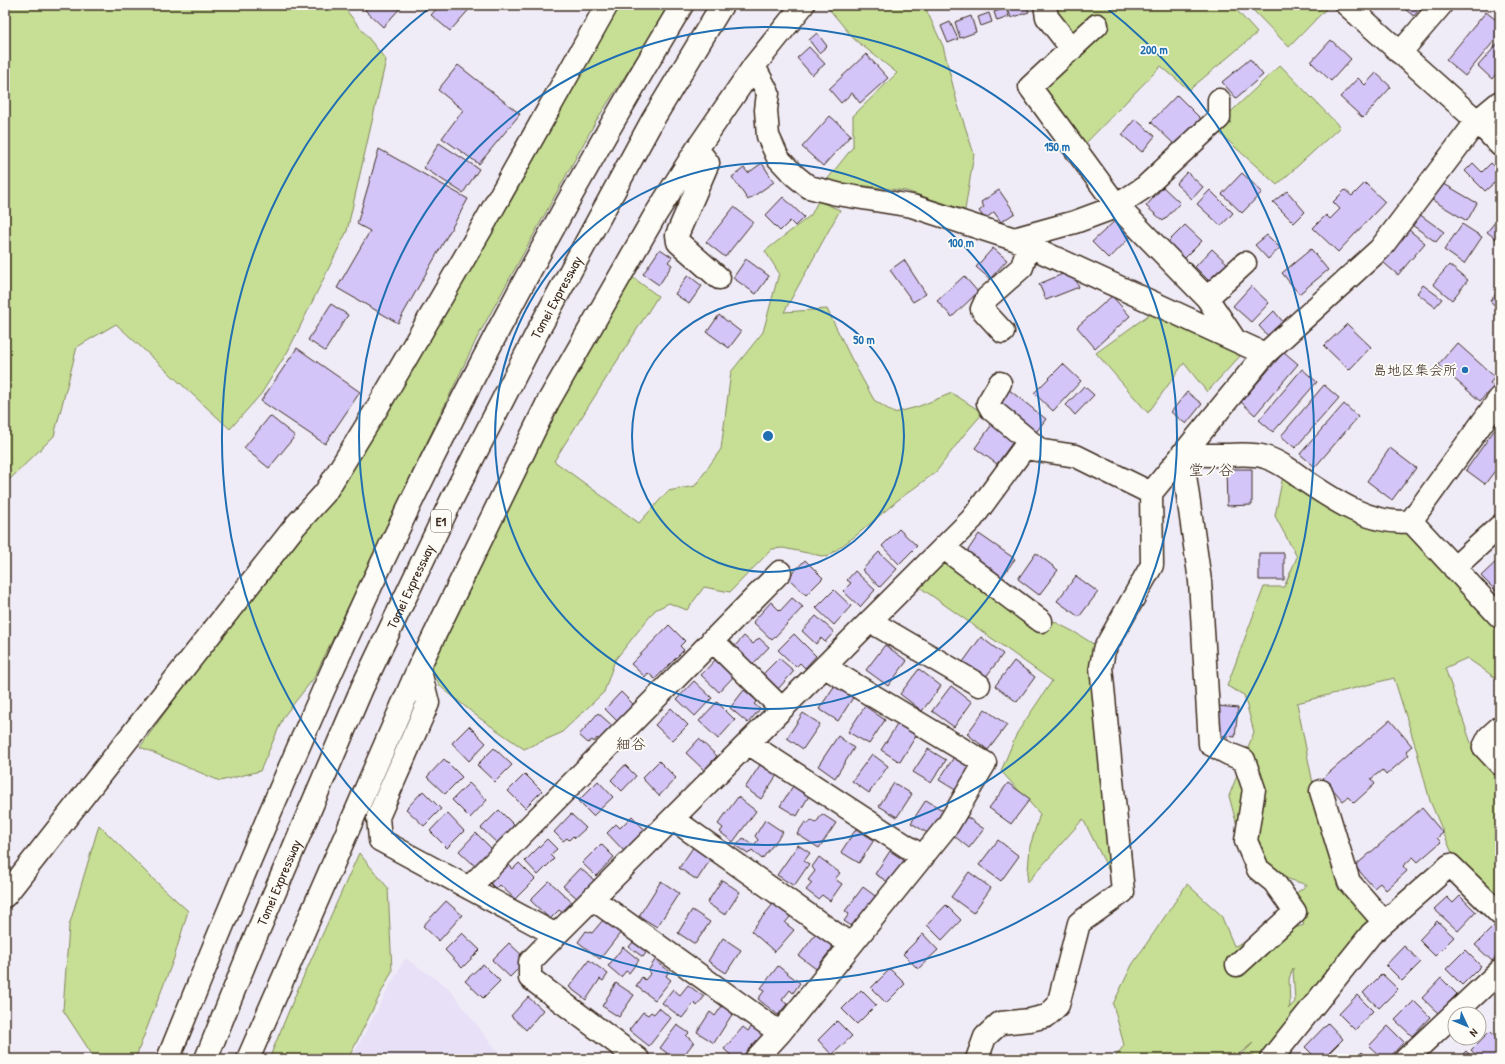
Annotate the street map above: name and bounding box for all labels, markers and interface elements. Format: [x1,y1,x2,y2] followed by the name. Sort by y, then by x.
[1140,41,1168,58] text: 200 m
[1044,138,1070,155] text: 150 m
[948,234,974,251] text: 100 m
[526,252,587,342] street label: Tomei Expressway
[853,331,875,348] text: 50 m
[1373,360,1457,379] place label: 島地区集会所
[1460,365,1470,375] marker: 島地区集会所
[761,429,775,443] centre of rings
[1188,459,1234,480] district label: 堂ノ谷
[431,510,451,532] road number: E1
[382,541,439,632] street label: Tomei Expressway
[616,733,646,754] district label: 細谷
[252,836,306,928] street label: Tomei Expressway
[1447,1006,1487,1046] north arrow
[1467,1026,1481,1040] text: N

